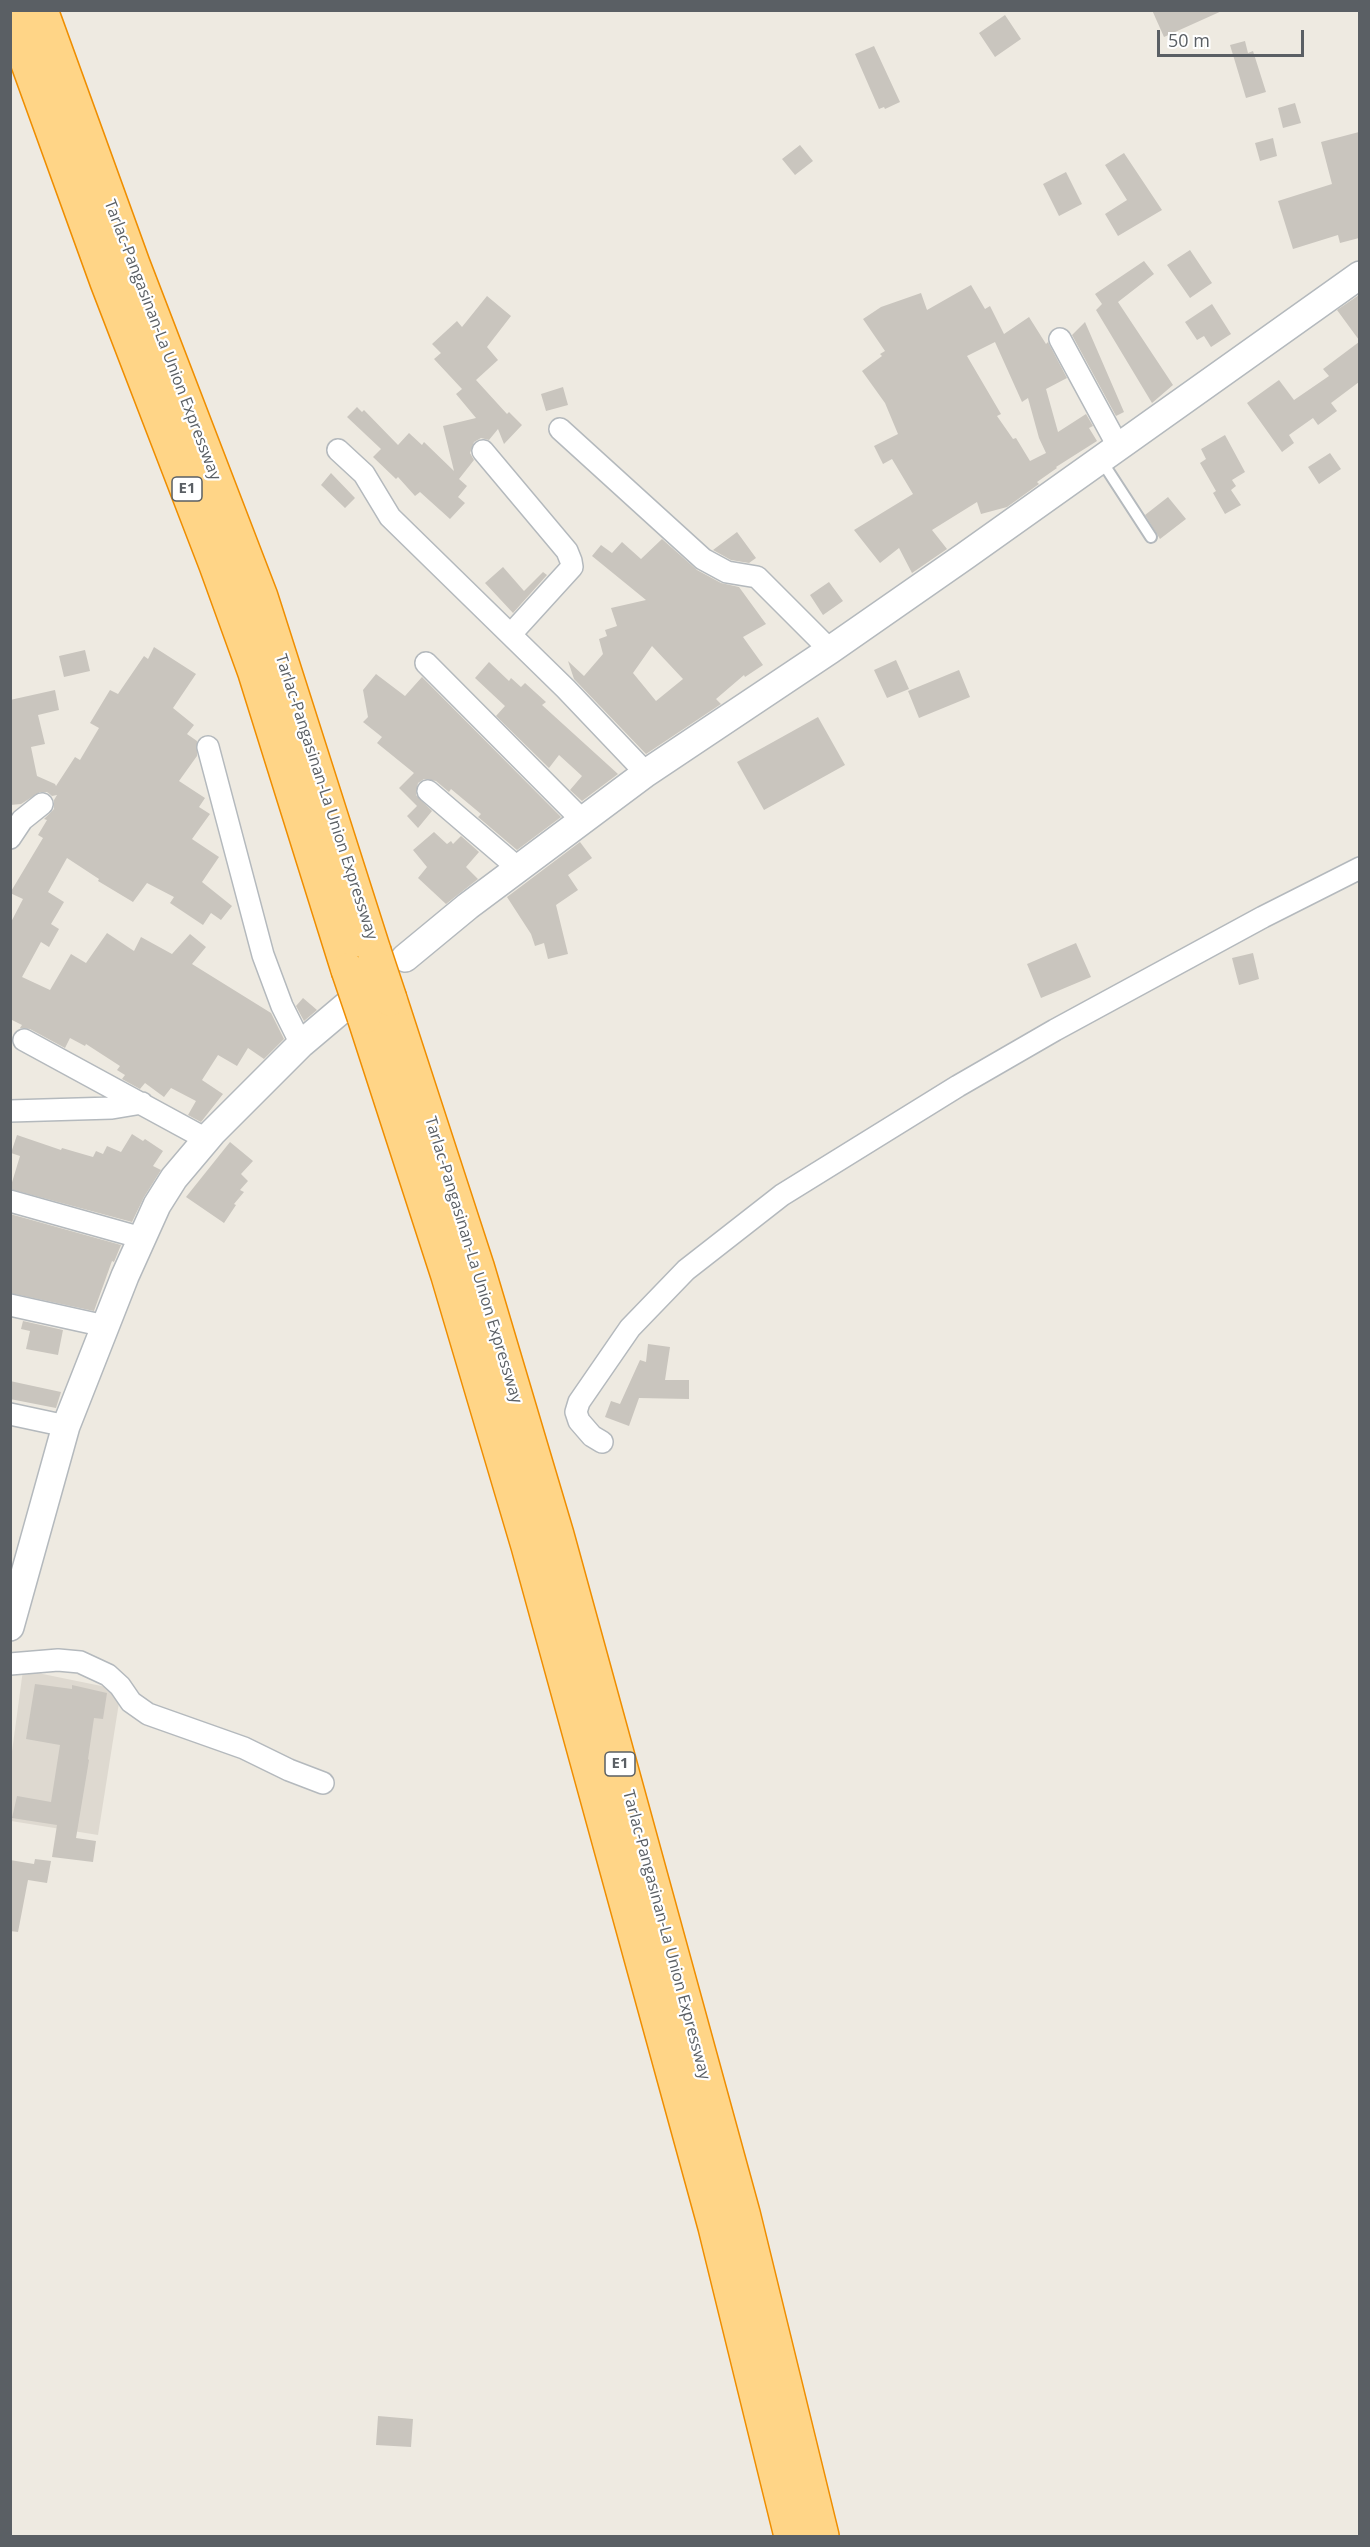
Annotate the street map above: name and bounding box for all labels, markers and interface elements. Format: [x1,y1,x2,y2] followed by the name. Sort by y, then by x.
[1160,18,1307,56] scale bar
[1168,28,1210,52] text: 50 m
[99,197,225,483] street label: Tarlac-Pangasinan-La Union Expressway
[172,477,202,501] road number: E1
[271,652,381,942] street label: Tarlac-Pangasinan-La Union Expressway
[420,1114,526,1406] street label: Tarlac-Pangasinan-La Union Expressway
[605,1752,635,1776] road number: E1
[618,1788,714,2082] street label: Tarlac-Pangasinan-La Union Expressway

